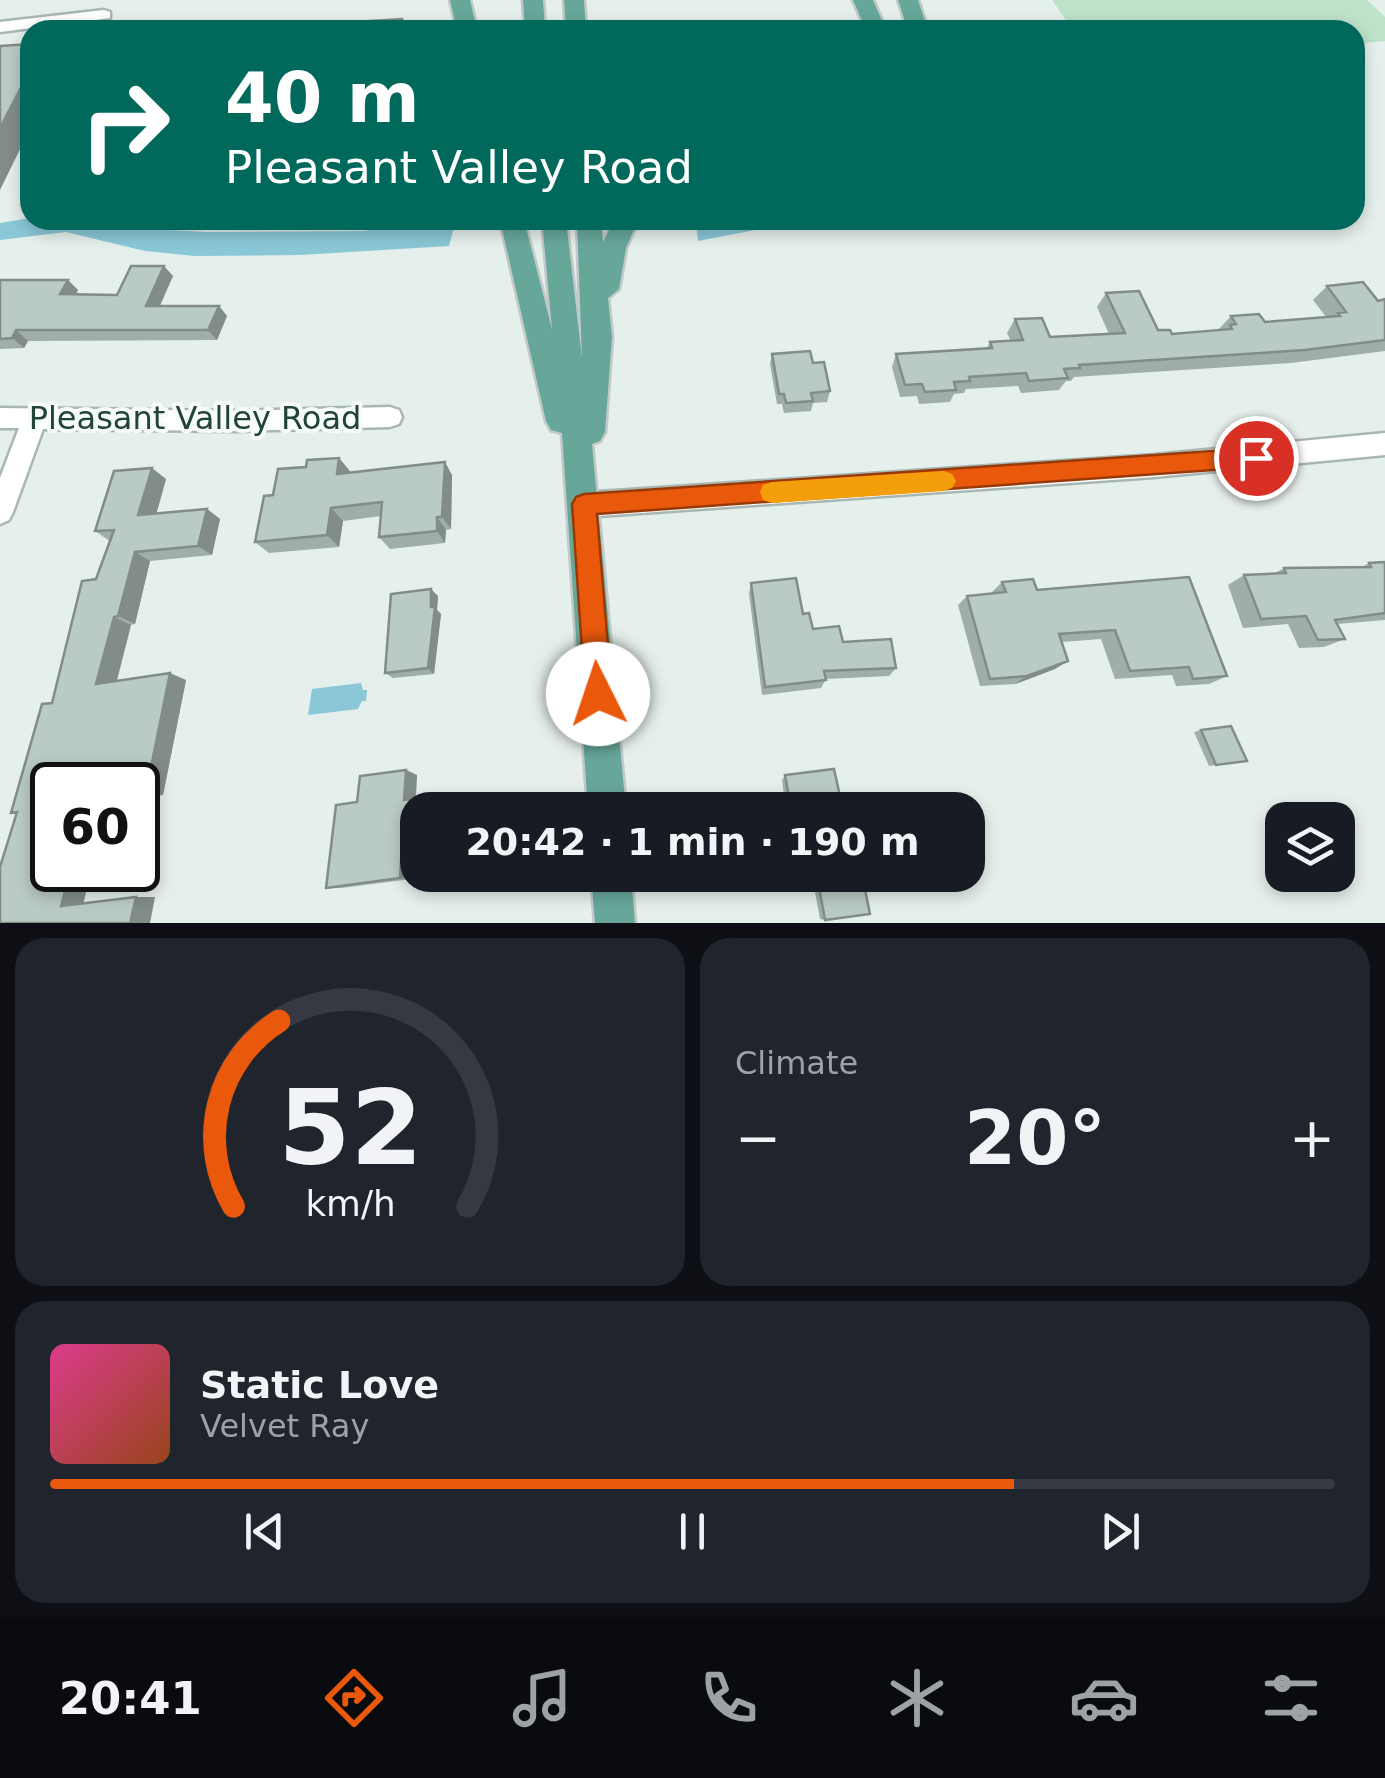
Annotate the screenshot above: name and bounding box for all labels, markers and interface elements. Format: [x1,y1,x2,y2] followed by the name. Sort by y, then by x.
[225,57,420,139] text: 40 m
[60,60,190,190] icon: right
[225,141,693,194] text: Pleasant Valley Road
[29,399,361,437] street label: Pleasant Valley Road
[1214,416,1299,501] pin
[1229,431,1284,486] icon: arrive
[546,642,650,746] position arrow
[30,762,160,892] speed limit sign: 60
[1265,802,1355,892] map controls
[1265,802,1355,892] button: layers
[465,820,920,864] text: 20:42 · 1 min · 190 m
[735,1044,858,1082] text: Climate
[278,1067,422,1189] text: 52
[964,1094,1106,1182] text: 20°
[735,1106,781,1170] text: −
[1289,1106,1335,1170] text: +
[305,1183,395,1224] text: km/h
[200,1363,439,1407] text: Static Love
[200,1407,369,1445] text: Velvet Ray
[237,1504,292,1559] icon: previous
[665,1504,720,1559] icon: pause
[1093,1504,1148,1559] icon: next
[319,1663,389,1733] icon: directions
[507,1663,577,1733] icon: music
[694,1663,764,1733] icon: phone
[882,1663,952,1733] icon: climate
[1069,1663,1139,1733] icon: car
[1256,1663,1326,1733] icon: filters
[59,1672,202,1725] text: 20:41

